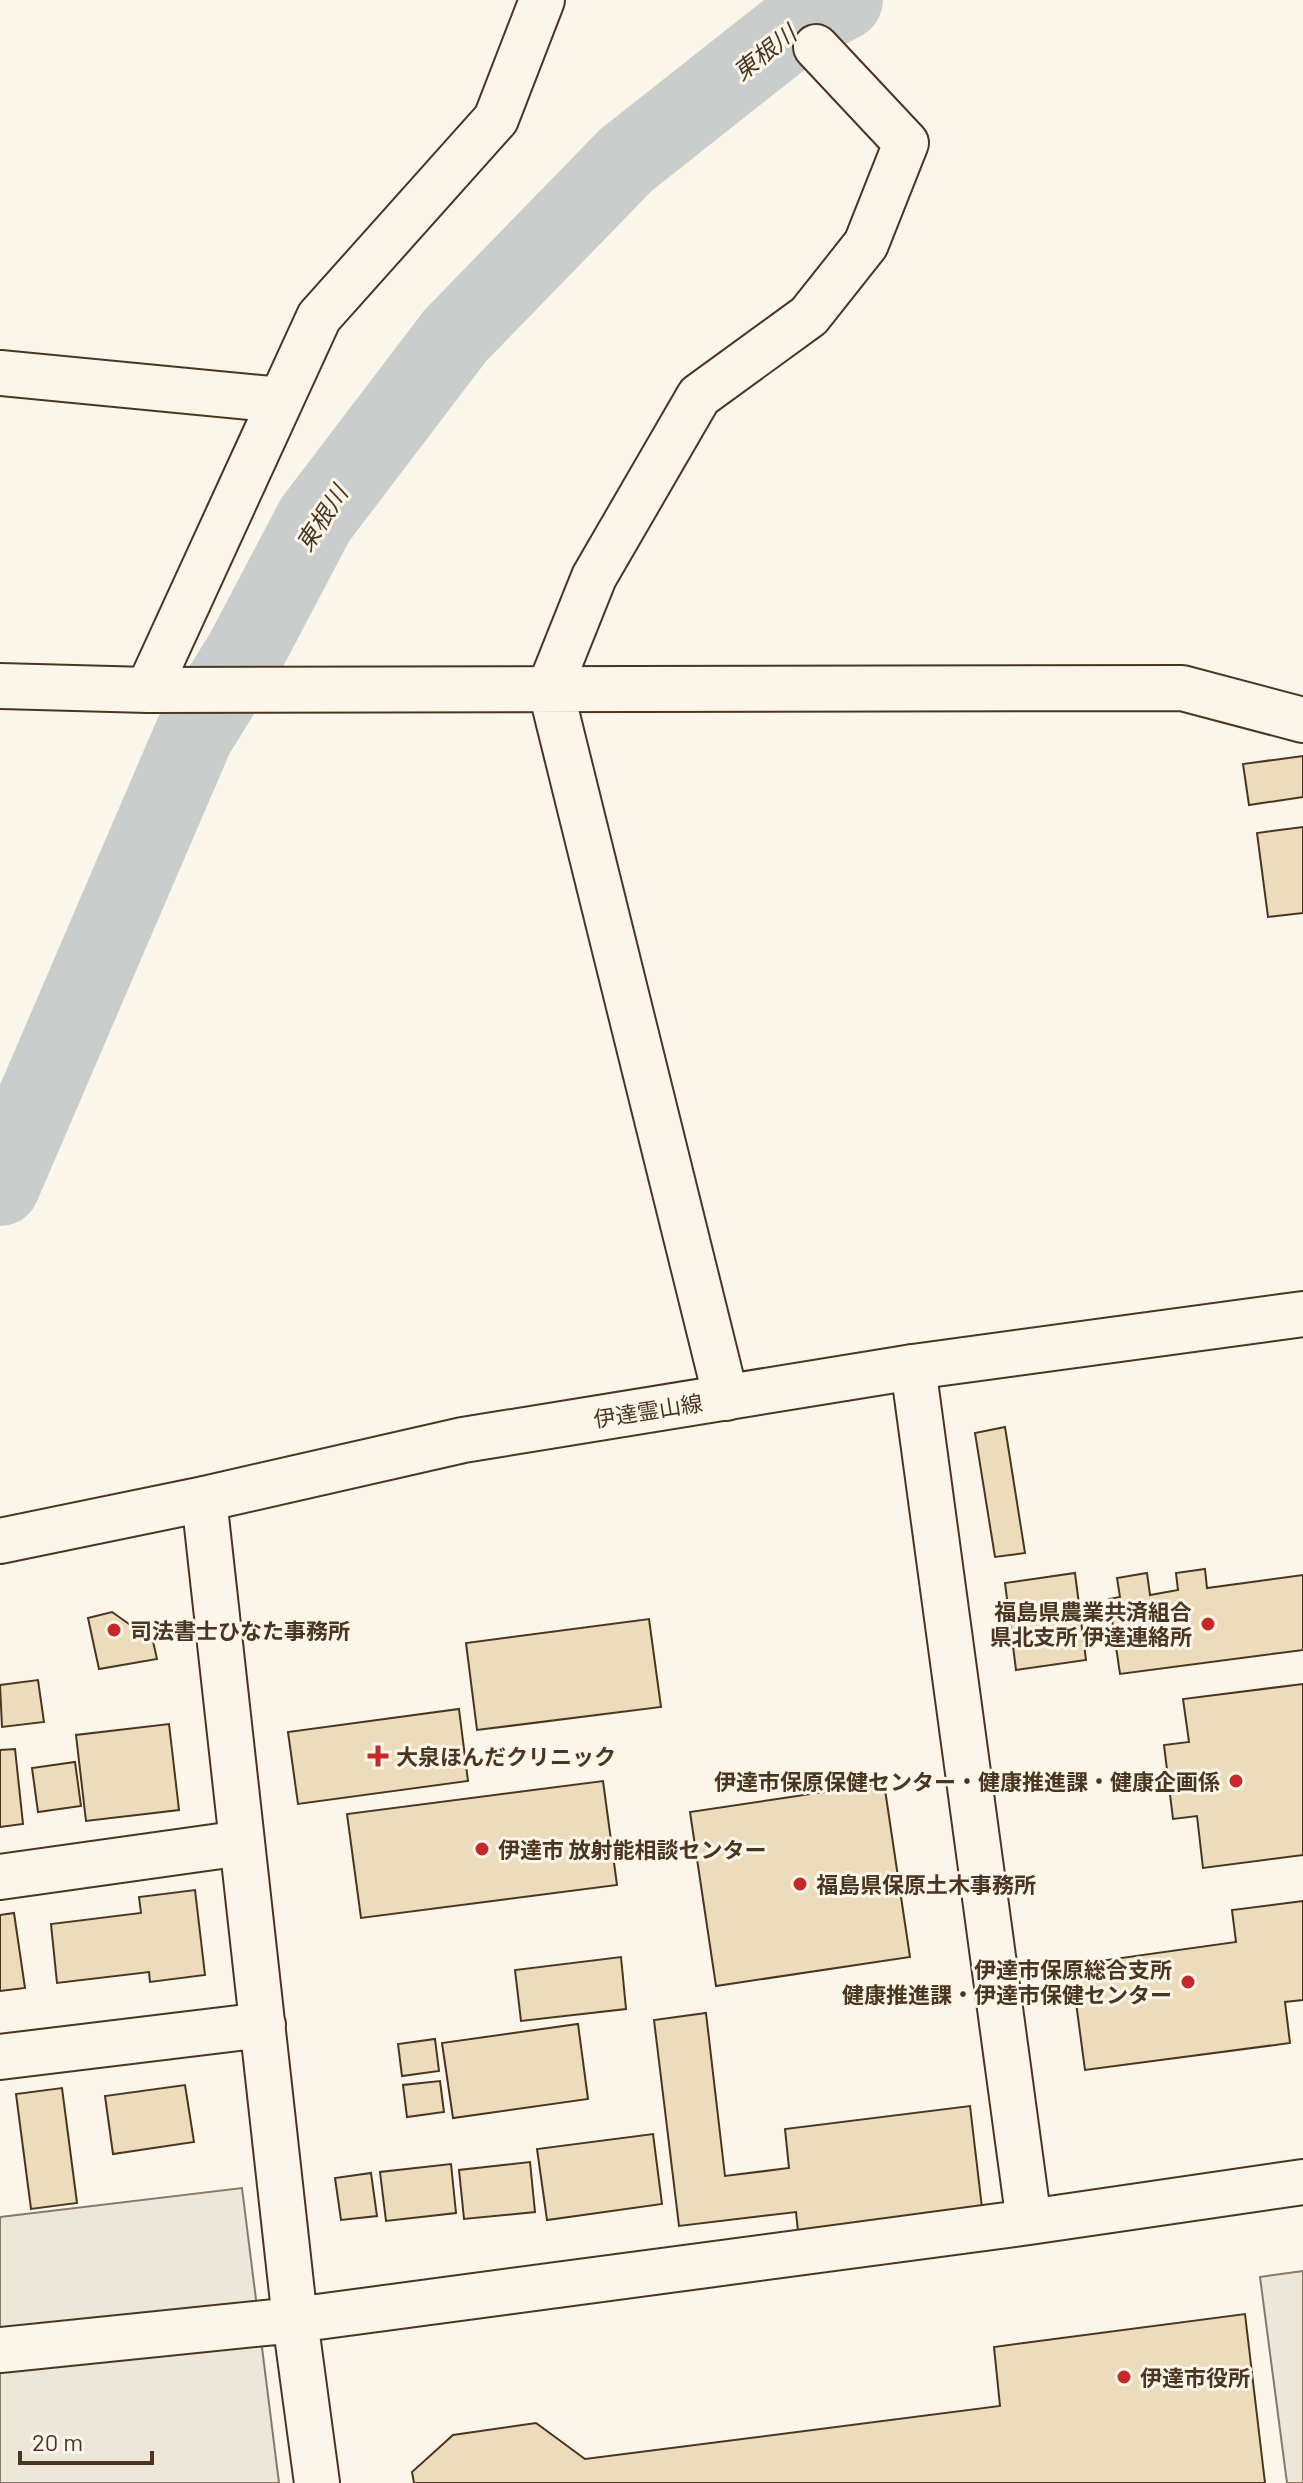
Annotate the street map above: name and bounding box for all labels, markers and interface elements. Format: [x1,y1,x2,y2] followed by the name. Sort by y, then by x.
[727,17,804,86] water label: 東根川
[289,477,354,556] water label: 東根川
[592,1389,704,1431] street label: 伊達霊山線
[990,1598,1192,1649] place label: 福島県農業共済組合 県北支所 伊達連絡所
[1199,1615,1217,1633] marker: 福島県農業共済組合 県北支所 伊達連絡所
[130,1617,350,1643] place label: 司法書士ひなた事務所
[105,1621,123,1639] marker: 司法書士ひなた事務所
[396,1743,616,1769] place label: 大泉ほんだクリニック
[367,1745,389,1767] marker: 大泉ほんだクリニック
[714,1768,1220,1794] place label: 伊達市保原保健センター・健康推進課・健康企画係
[1227,1772,1245,1790] marker: 伊達市保原保健センター・健康推進課・健康企画係
[498,1836,766,1862] place label: 伊達市 放射能相談センター
[473,1840,491,1858] marker: 伊達市 放射能相談センター
[816,1871,1036,1897] place label: 福島県保原土木事務所
[791,1875,809,1893] marker: 福島県保原土木事務所
[842,1956,1172,2007] place label: 伊達市保原総合支所 健康推進課・伊達市保健センター
[1179,1973,1197,1991] marker: 伊達市保原総合支所 健康推進課・伊達市保健センター
[1140,2364,1250,2390] place label: 伊達市役所
[1115,2368,1133,2386] marker: 伊達市役所
[20,2415,152,2465] scale bar
[32,2427,83,2456] text: 20 m

